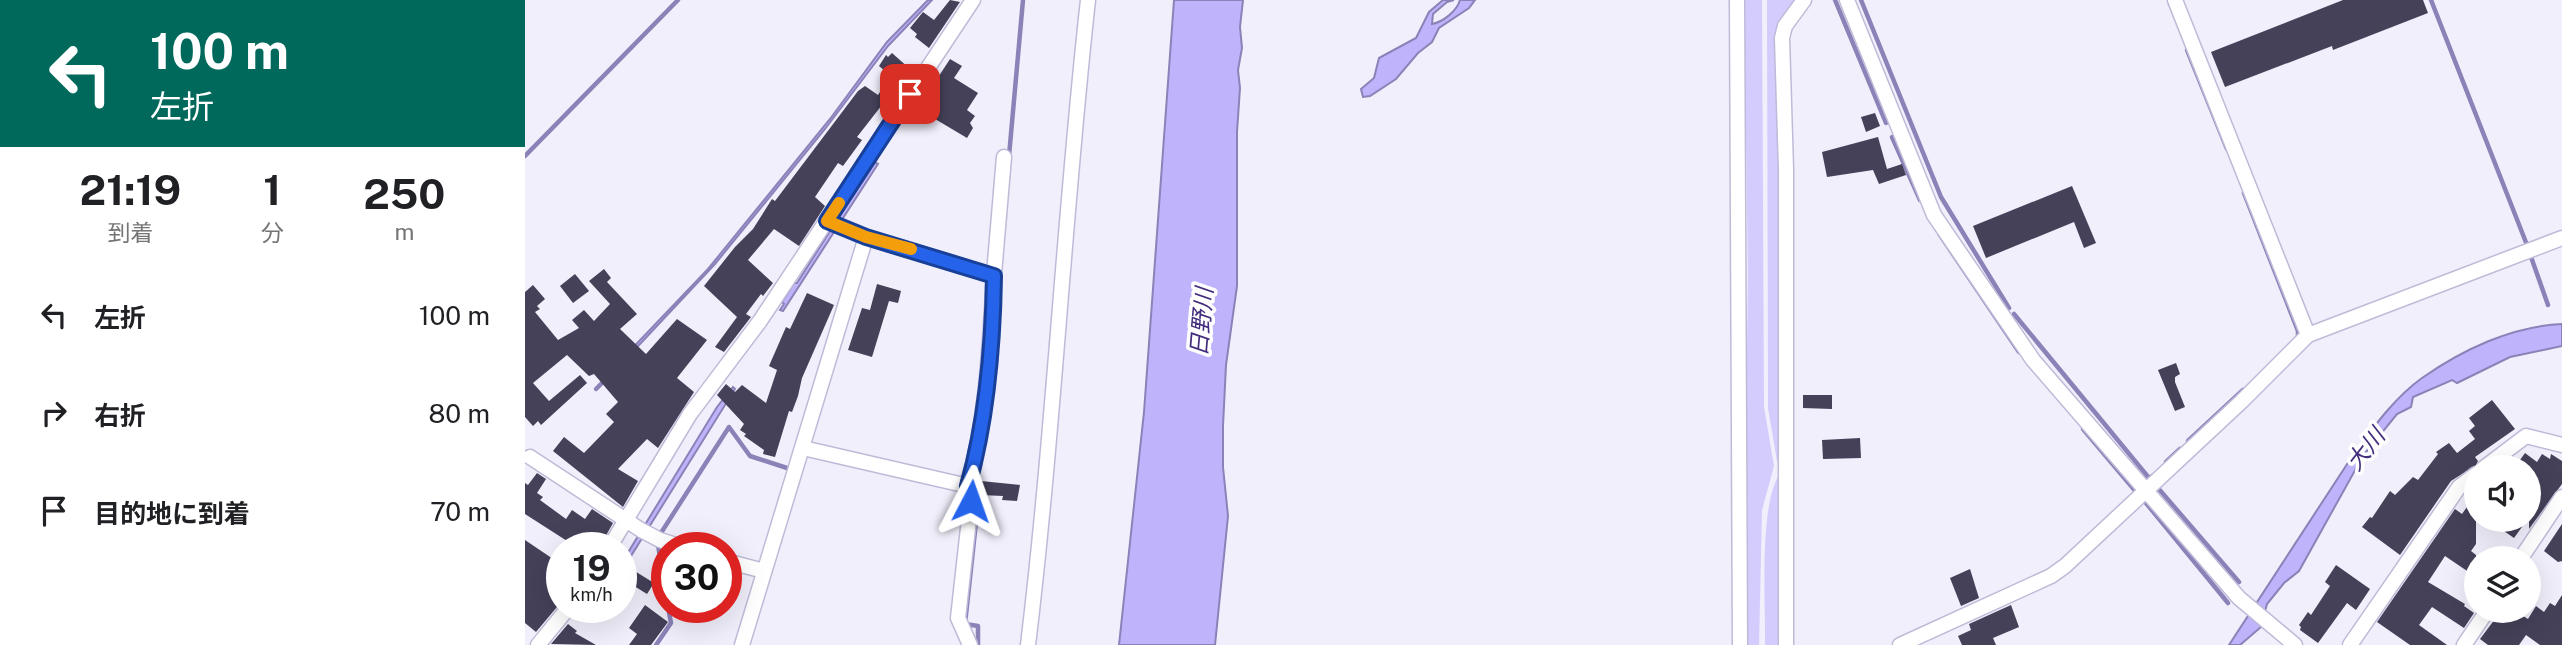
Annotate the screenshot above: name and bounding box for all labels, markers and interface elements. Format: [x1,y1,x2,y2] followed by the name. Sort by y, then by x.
[150,22,289,80] text: 100 m
[35,28,126,119] icon: left
[880,64,940,124] pin
[891,75,929,113] icon: arrive
[150,88,214,125] text: 左折
[80,165,181,214] text: 21:19
[263,165,281,214] text: 1
[363,169,445,218] text: 250
[394,218,414,245] text: m
[107,219,153,246] text: 到着
[261,219,284,246] text: 分
[1185,283,1218,358] water label: 日野川
[35,296,73,334] icon: left
[419,300,490,331] text: 100 m
[94,302,146,333] text: 左折
[35,394,73,432] icon: right
[429,398,490,429] text: 80 m
[94,400,146,431] text: 右折
[2340,420,2392,475] water label: 大川
[2464,455,2541,623] map controls
[2464,455,2541,532] button: sound
[934,464,1008,538] position arrow
[35,492,73,530] icon: arrive
[430,496,490,527] text: 70 m
[94,498,250,529] text: 目的地に到着
[651,532,742,623] speed limit sign: 30
[2464,546,2541,623] button: layers
[572,548,611,589] text: 19
[570,584,613,605] text: km/h

